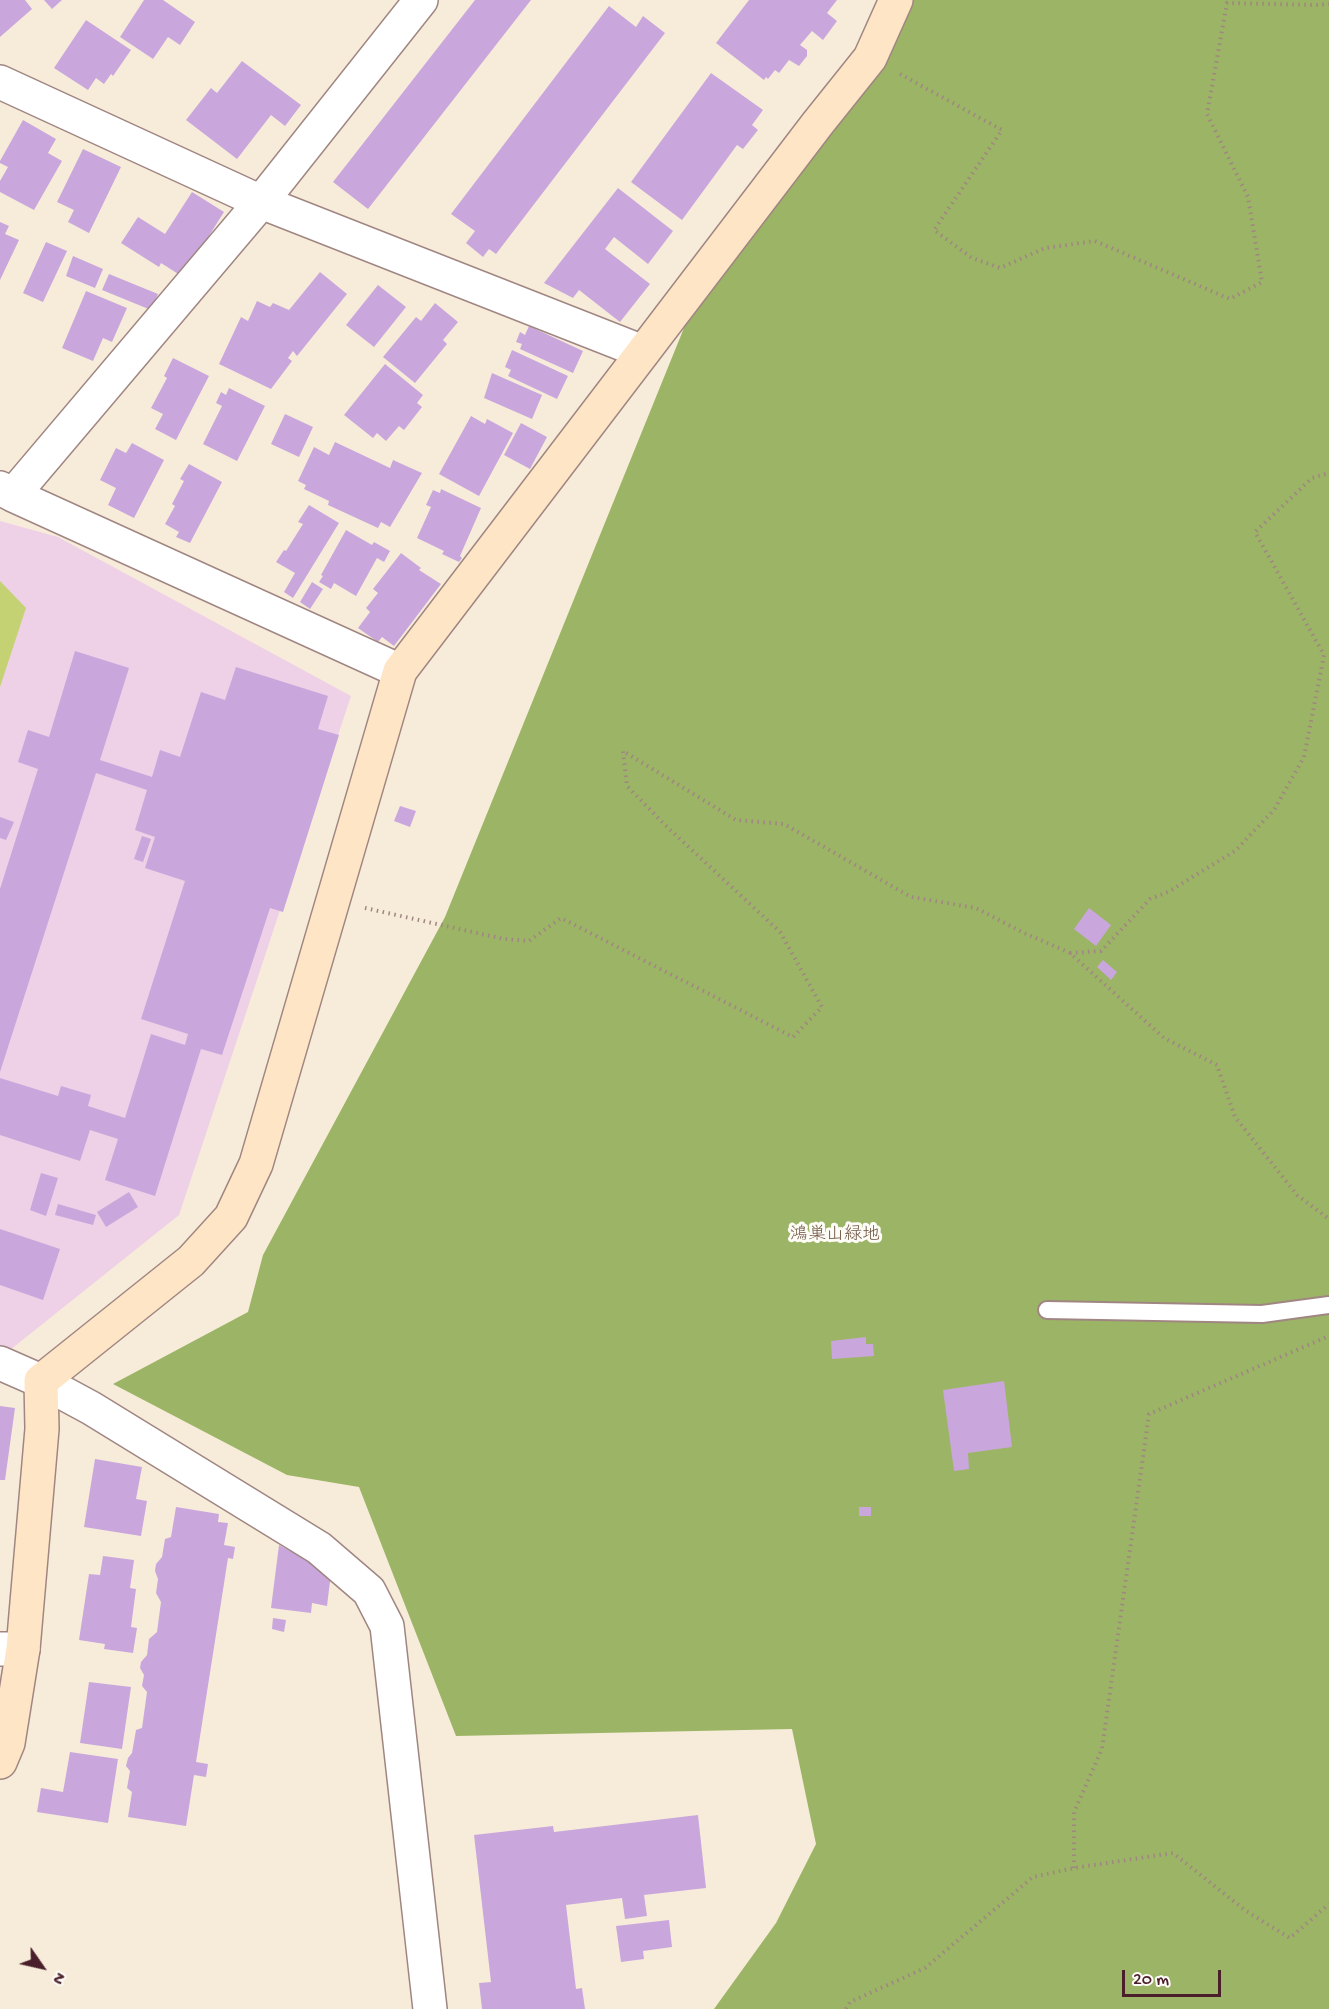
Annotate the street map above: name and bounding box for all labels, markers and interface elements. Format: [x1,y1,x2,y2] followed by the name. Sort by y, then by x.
[790,1225,880,1247] park label: 鴻巣山緑地
[12,1937,72,1997] north arrow
[1125,1958,1224,1996] scale bar
[47,1968,68,1987] text: N
[1133,1970,1169,1991] text: 20 m

